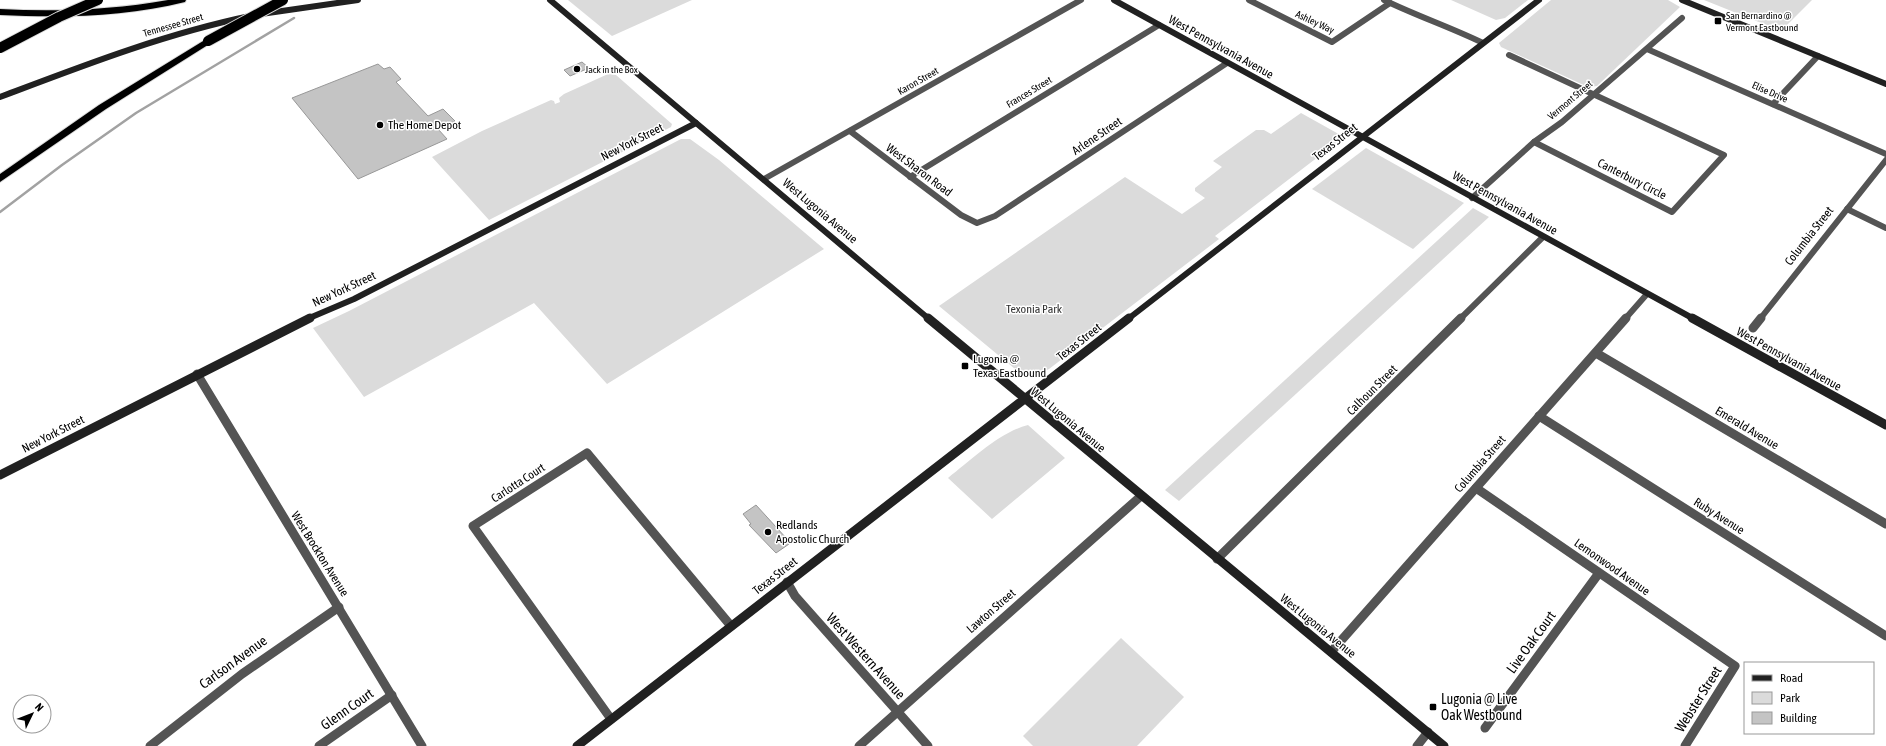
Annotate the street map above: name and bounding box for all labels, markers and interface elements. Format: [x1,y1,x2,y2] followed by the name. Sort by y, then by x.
[1294,8,1336,36] street label: Ashley Way
[1726,10,1799,33] place label: San Bernardino @ Vermont Eastbound
[142,11,204,39] street label: Tennessee Street
[1166,12,1276,82] street label: West Pennsylvania Avenue
[1713,16,1723,26] marker: San Bernardino @ Vermont Eastbound
[572,64,582,74] marker: Jack in the Box
[585,64,638,75] place label: Jack in the Box
[896,65,940,97] street label: Karon Street
[1004,74,1054,110] street label: Frances Street
[1545,78,1595,122] street label: Vermont Street
[1750,79,1790,105] street label: Elise Drive
[1069,114,1125,158] street label: Arlene Street
[388,118,462,132] place label: The Home Depot
[375,120,385,130] marker: The Home Depot
[598,120,666,164] street label: New York Street
[1310,120,1360,164] street label: Texas Street
[883,141,955,199] street label: West Sharon Road
[1595,156,1669,202] street label: Canterbury Circle
[1450,168,1560,238] street label: West Pennsylvania Avenue
[780,176,860,246] street label: West Lugonia Avenue
[1782,203,1837,268] street label: Columbia Street
[310,268,378,310] street label: New York Street
[1006,302,1063,316] park label: Texonia Park
[1054,320,1104,364] street label: Texas Street
[1734,324,1844,394] street label: West Pennsylvania Avenue
[973,352,1046,380] place label: Lugonia @ Texas Eastbound
[960,361,970,371] marker: Lugonia @ Texas Eastbound
[1344,362,1400,418] street label: Calhoun Street
[1028,385,1108,455] street label: West Lugonia Avenue
[1713,404,1781,452] street label: Emerald Avenue
[19,412,87,456] street label: New York Street
[1452,432,1509,495] street label: Columbia Street
[489,460,548,506] street label: Carlotta Court
[1691,495,1747,537] street label: Ruby Avenue
[288,509,352,599] street label: West Brockton Avenue
[776,518,849,546] place label: Redlands Apostolic Church
[763,527,773,537] marker: Redlands Apostolic Church
[1572,536,1652,598] street label: Lemonwood Avenue
[750,554,800,598] street label: Texas Street
[964,586,1019,636] street label: Lawton Street
[1277,591,1359,661] street label: West Lugonia Avenue
[1503,608,1559,676] street label: Live Oak Court
[823,610,909,702] street label: West Western Avenue
[196,632,270,692] street label: Carlson Avenue
[1744,662,1874,734] legend
[1671,663,1725,735] street label: Webster Street
[1780,671,1803,685] text: Road
[318,685,376,733] street label: Glenn Court
[1441,691,1522,723] place label: Lugonia @ Live Oak Westbound
[1780,691,1801,705] text: Park
[12,694,52,734] north arrow
[33,701,46,714] text: N
[1428,702,1438,712] marker: Lugonia @ Live Oak Westbound
[1780,711,1818,725] text: Building

